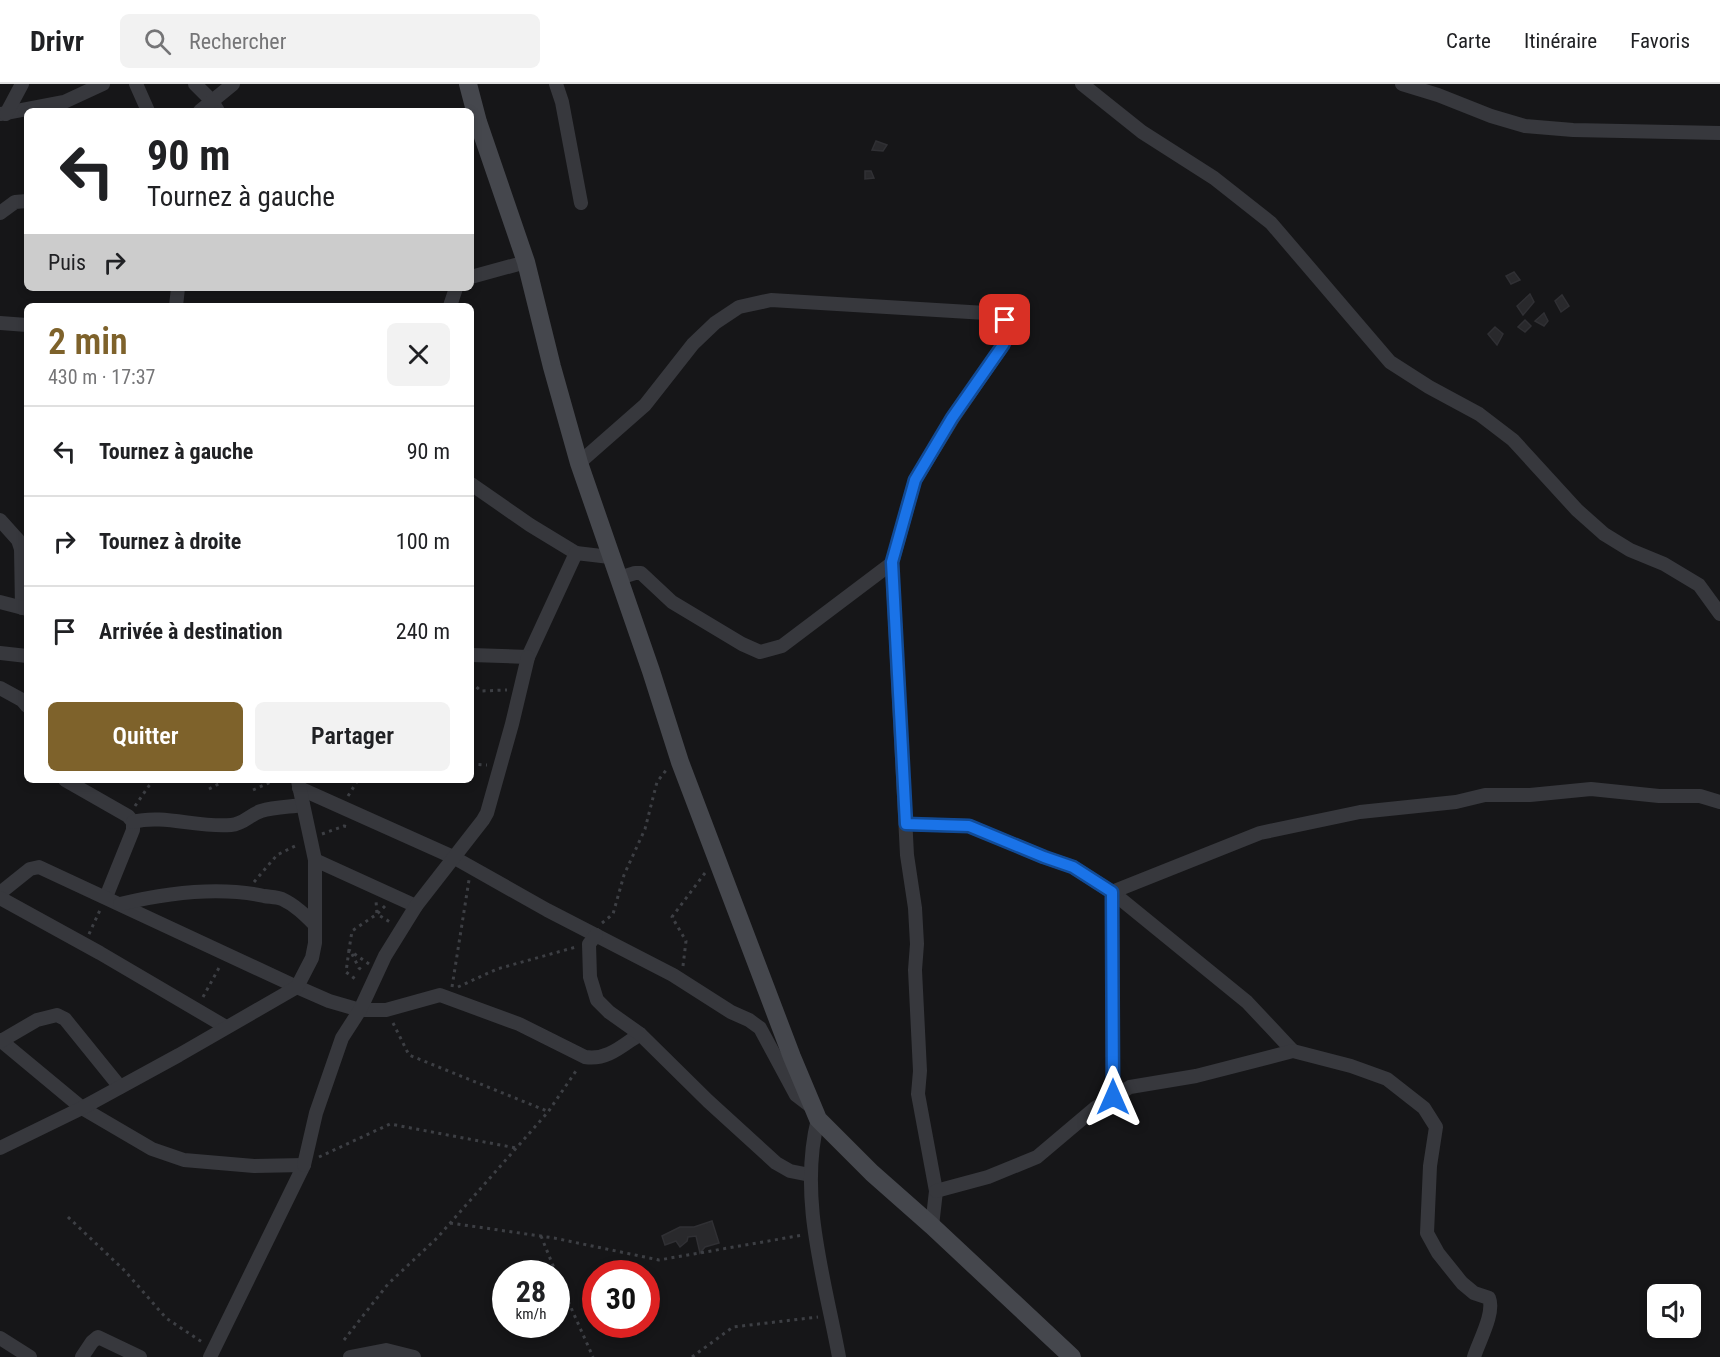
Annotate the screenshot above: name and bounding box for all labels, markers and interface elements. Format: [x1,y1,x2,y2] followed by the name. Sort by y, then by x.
[120,14,540,68] search box
[30,25,84,58] text: Drivr
[141,25,174,58] icon: search
[189,29,286,54] text: Rechercher
[1446,29,1491,53] text: Carte
[1524,29,1597,53] text: Itinéraire
[1630,29,1690,53] text: Favoris
[147,131,230,180] text: 90 m
[48,132,126,210] icon: left
[147,181,335,213] text: Tournez à gauche
[98,246,131,279] icon: right
[48,250,86,275] text: Puis
[979,294,1030,345] pin
[988,303,1021,336] icon: arrive
[48,321,128,363] text: 2 min
[387,323,450,386] button: close
[48,365,155,389] text: 430 m · 17:37
[48,435,81,468] icon: left
[99,439,253,464] text: Tournez à gauche
[407,439,450,464] text: 90 m
[48,525,81,558] icon: right
[99,529,241,554] text: Tournez à droite
[396,529,450,554] text: 100 m
[48,615,81,648] icon: arrive
[99,619,283,644] text: Arrivée à destination
[396,619,450,644] text: 240 m
[48,702,243,771] button: Quitter
[255,702,450,771] button: Partager
[1081,1065,1145,1129] position arrow
[582,1260,660,1338] speed limit sign: 30
[516,1274,546,1309] text: 28
[1647,1284,1701,1338] map controls
[1647,1284,1701,1338] button: sound
[516,1305,546,1323] text: km/h

